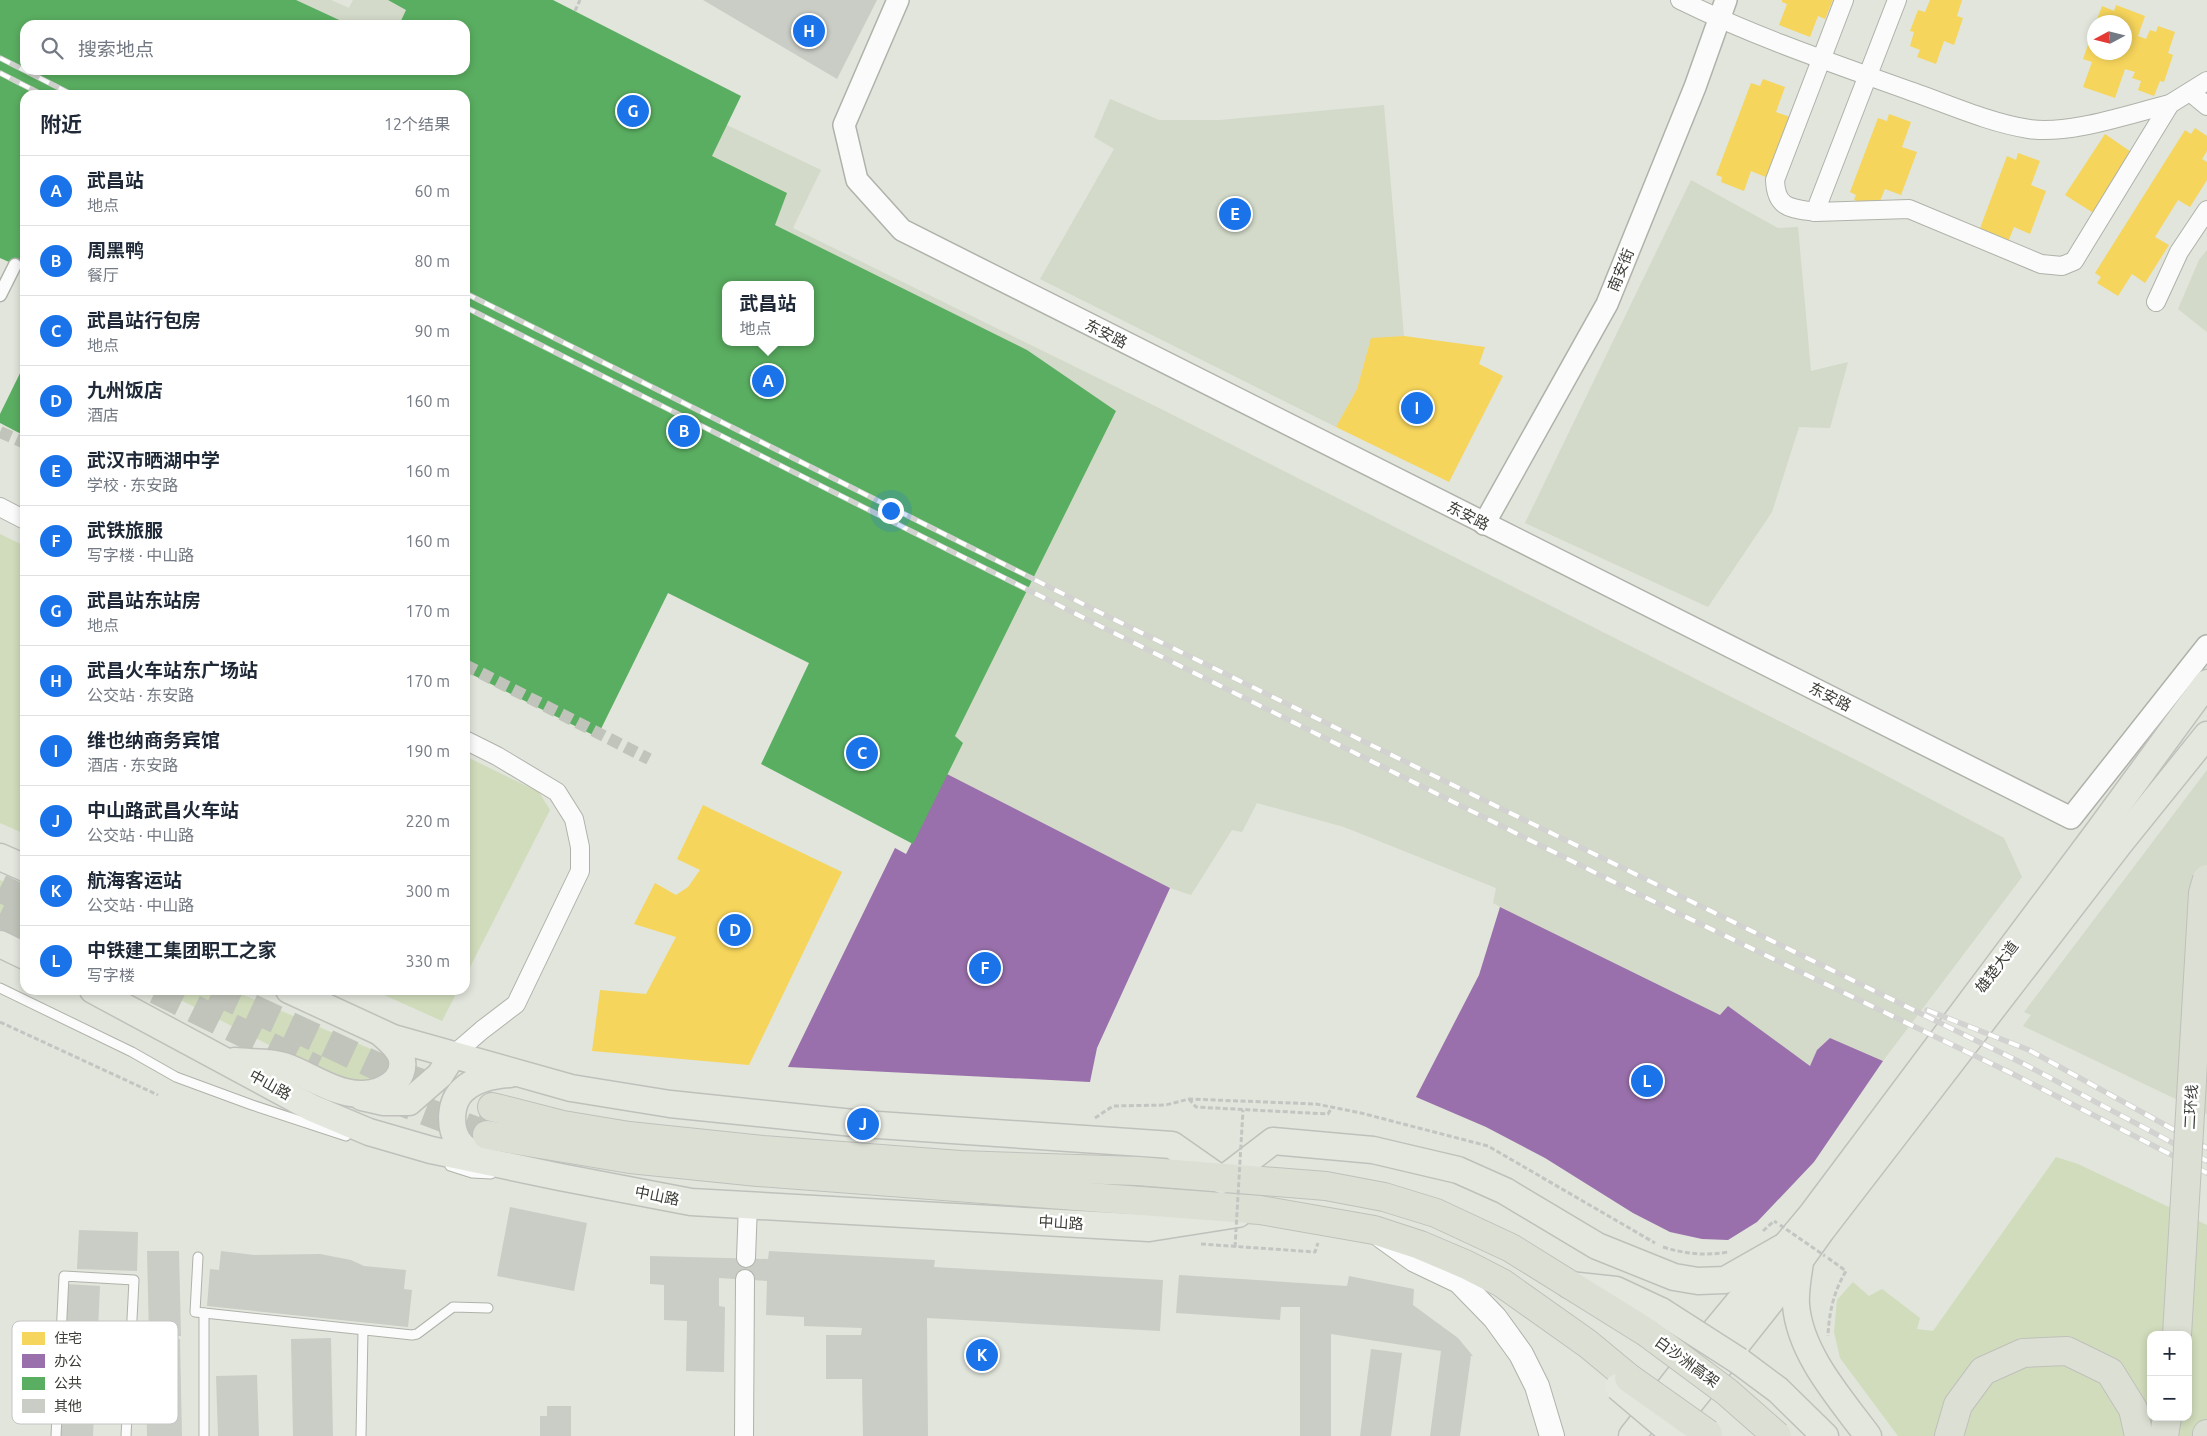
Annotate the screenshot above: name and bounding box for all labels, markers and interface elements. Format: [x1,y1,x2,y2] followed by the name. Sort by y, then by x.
[793,12,825,50] pin: H
[2087,15,2132,60] north arrow
[20,20,470,75] search box
[38,34,66,62] icon: search
[78,38,154,60] text: 搜索地点
[617,92,649,130] pin: G
[40,112,82,136] text: 附近
[384,115,450,133] text: 12个结果
[87,169,144,191] text: 武昌站
[50,182,62,200] text: A
[414,182,450,200] text: 60 m
[1219,195,1251,233] pin: E
[87,196,119,214] text: 地点
[87,239,144,261] text: 周黑鸭
[1604,246,1637,294] street label: 南安街
[51,252,61,270] text: B
[414,252,450,270] text: 80 m
[87,266,119,284] text: 餐厅
[722,281,814,346] popup
[739,292,797,314] text: 武昌站
[87,309,201,331] text: 武昌站行包房
[1082,316,1130,351] street label: 东安路
[739,319,772,337] text: 地点
[51,322,61,340] text: C
[414,322,450,340] text: 90 m
[87,336,119,354] text: 地点
[752,362,784,400] pin: A
[87,379,163,401] text: 九州饭店
[1401,389,1433,427] pin: I
[50,392,62,410] text: D
[405,392,450,410] text: 160 m
[87,406,119,424] text: 酒店
[668,412,700,450] pin: B
[87,449,220,471] text: 武汉市晒湖中学
[51,462,61,480] text: E
[405,462,450,480] text: 160 m
[87,476,178,494] text: 学校 · 东安路
[878,498,904,524] your location
[1444,498,1492,533] street label: 东安路
[87,519,163,541] text: 武铁旅服
[52,532,61,550] text: F
[405,532,450,550] text: 160 m
[87,546,194,564] text: 写字楼 · 中山路
[87,589,201,611] text: 武昌站东站房
[50,602,62,620] text: G
[405,602,450,620] text: 170 m
[87,616,119,634] text: 地点
[87,659,258,681] text: 武昌火车站东广场站
[50,672,62,690] text: H
[405,672,450,690] text: 170 m
[1806,679,1854,714] street label: 东安路
[87,686,194,704] text: 公交站 · 东安路
[87,729,220,751] text: 维也纳商务宾馆
[846,734,878,772] pin: C
[54,742,58,760] text: I
[405,742,450,760] text: 190 m
[87,756,178,774] text: 酒店 · 东安路
[87,799,239,821] text: 中山路武昌火车站
[52,812,60,830] text: J
[405,812,450,830] text: 220 m
[87,826,194,844] text: 公交站 · 中山路
[87,869,182,891] text: 航海客运站
[51,882,61,900] text: K
[405,882,450,900] text: 300 m
[87,896,194,914] text: 公交站 · 中山路
[719,911,751,949] pin: D
[1972,938,2021,996] street label: 雄楚大道
[87,939,277,961] text: 中铁建工集团职工之家
[969,949,1001,987] pin: F
[52,952,60,970] text: L
[405,952,450,970] text: 330 m
[87,966,135,984] text: 写字楼
[1631,1062,1663,1100] pin: L
[246,1066,294,1103] street label: 中山路
[2181,1084,2200,1130] street label: 二环线
[847,1105,879,1143] pin: J
[633,1183,681,1208] street label: 中山路
[1038,1213,1084,1232] street label: 中山路
[12,1321,178,1424] legend
[54,1330,82,1346] text: 住宅
[2147,1331,2192,1421] map controls
[2147,1331,2192,1376] button: +
[1652,1333,1723,1391] street label: 白沙洲高架
[966,1336,998,1374] pin: K
[54,1353,82,1369] text: 办公
[54,1375,82,1391] text: 公共
[2147,1376,2192,1421] button: −
[54,1398,82,1414] text: 其他

